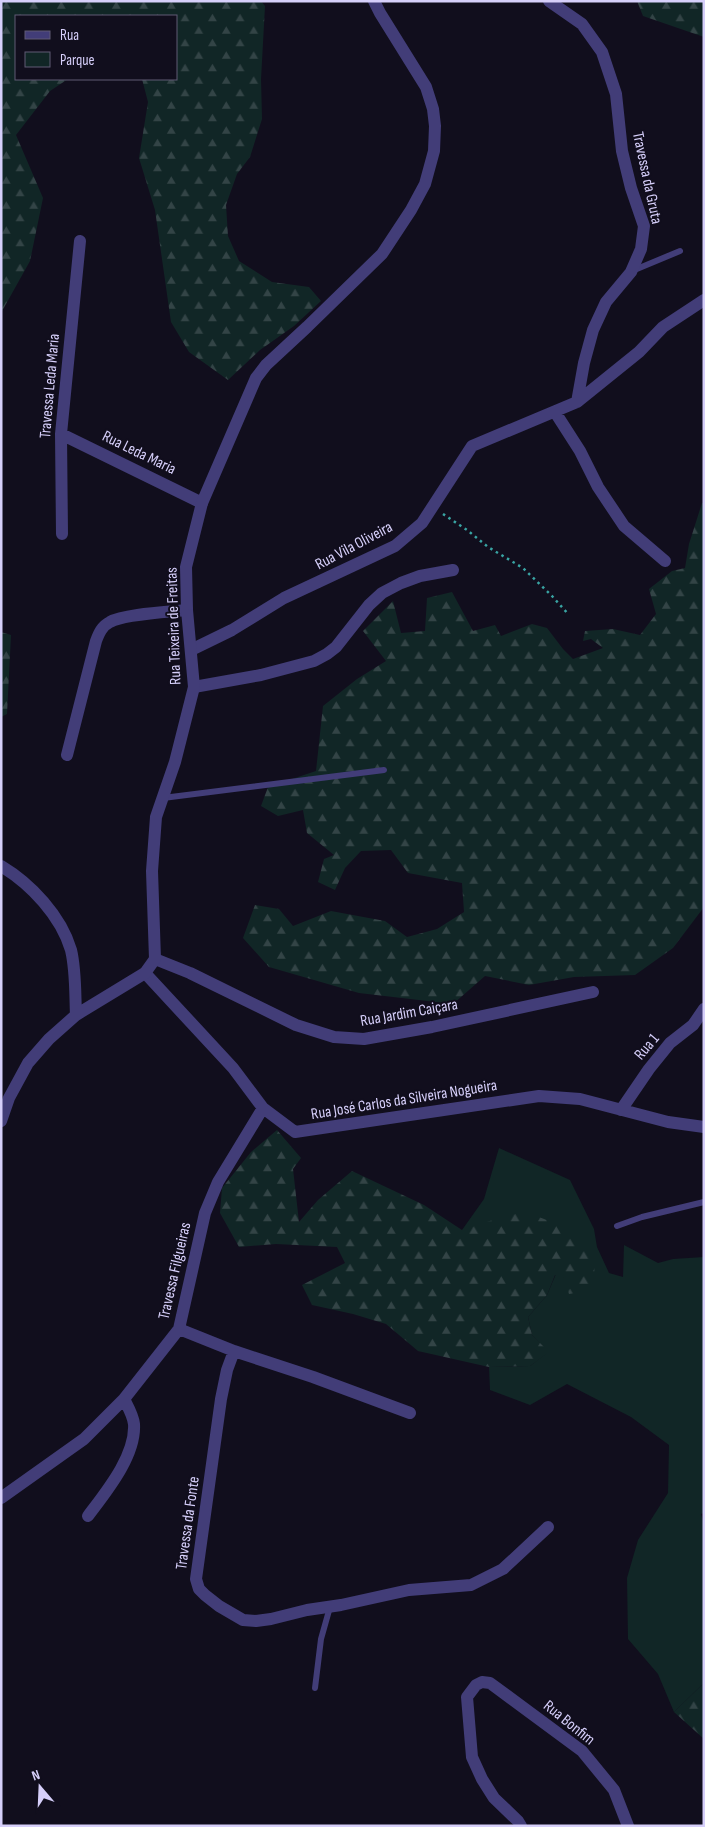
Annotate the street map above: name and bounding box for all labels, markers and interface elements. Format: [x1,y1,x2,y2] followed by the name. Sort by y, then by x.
[15,15,178,80] legend
[60,26,79,45] text: Rua
[60,51,95,70] text: Parque
[628,130,666,226] street label: Travessa da Gruta
[36,333,64,439] street label: Travessa Leda Maria
[99,427,179,479] street label: Rua Leda Maria
[312,518,396,574] street label: Rua Vila Oliveira
[162,566,186,685] street label: Rua Teixeira de Freitas
[359,995,459,1031] street label: Rua Jardim Caiçara
[631,1030,664,1064] street label: Rua 1
[310,1076,498,1124] street label: Rua José Carlos da Silveira Nogueira
[155,1220,195,1321] street label: Travessa Filgueiras
[172,1475,204,1571] street label: Travessa da Fonte
[539,1697,599,1749] street label: Rua Bonfim
[15,1762,65,1812] north arrow
[30,1766,42,1784] text: N

